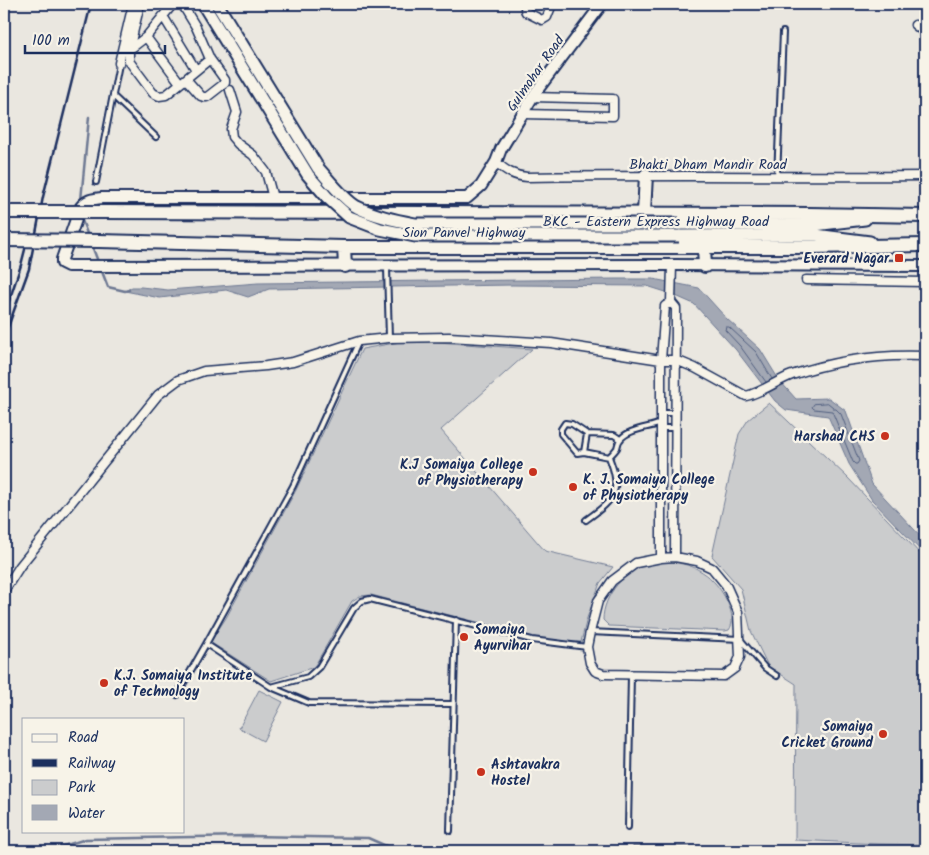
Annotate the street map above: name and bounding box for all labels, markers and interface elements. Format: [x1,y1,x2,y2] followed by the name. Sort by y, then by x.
[25,22,165,54] scale bar
[32,29,70,53] text: 100 m
[501,30,571,116] street label: Gulmohar Road
[629,154,788,176] street label: Bhakti Dham Mandir Road
[543,211,770,233] street label: BKC - Eastern Express Highway Road
[403,222,526,244] street label: Sion Panvel Highway
[803,248,890,270] place label: Everard Nagar
[893,252,905,264] marker: Everard Nagar
[794,426,875,448] place label: Harshad CHS
[879,430,891,442] marker: Harshad CHS
[400,454,524,492] place label: K.J Somaiya College of Physiotherapy
[527,466,539,478] marker: K.J Somaiya College of Physiotherapy
[583,469,715,507] place label: K. J. Somaiya College of Physiotherapy
[567,481,579,493] marker: K. J. Somaiya College of Physiotherapy
[474,619,533,657] place label: Somaiya Ayurvihar
[458,631,470,643] marker: Somaiya Ayurvihar
[114,665,252,703] place label: K.J. Somaiya Institute of Technology
[98,677,110,689] marker: K.J. Somaiya Institute of Technology
[781,716,873,754] place label: Somaiya Cricket Ground
[22,718,185,832] legend
[68,726,99,750] text: Road
[877,728,889,740] marker: Somaiya Cricket Ground
[68,752,116,776] text: Railway
[491,754,560,792] place label: Ashtavakra Hostel
[475,766,487,778] marker: Ashtavakra Hostel
[68,776,96,800] text: Park
[68,802,105,826] text: Water

